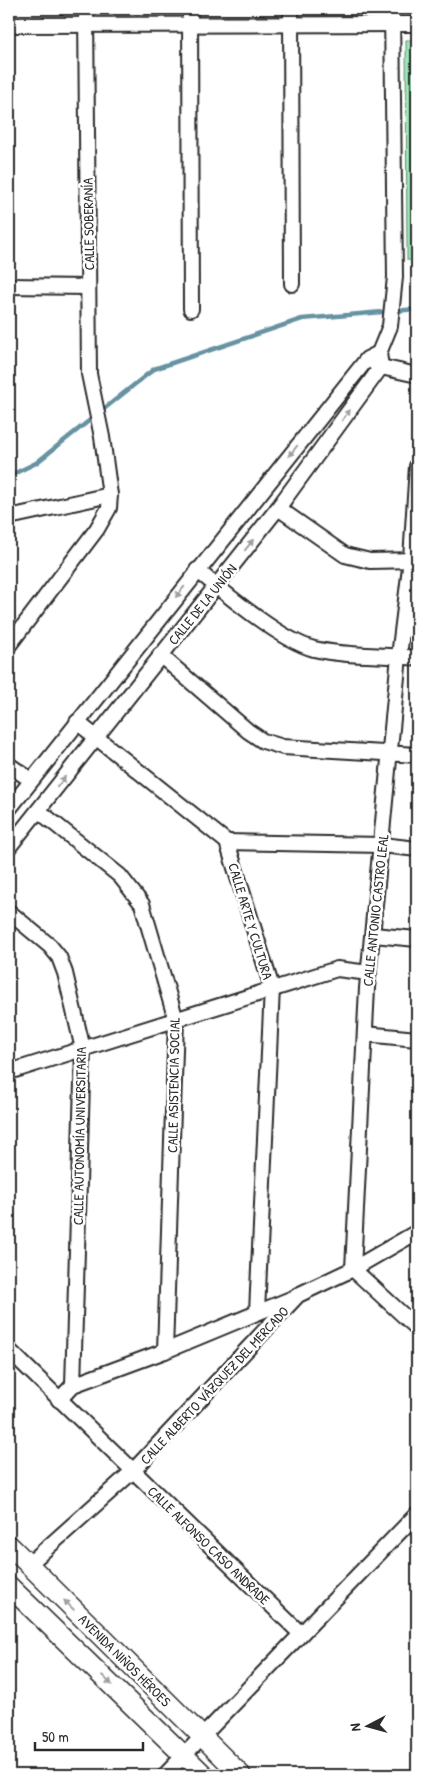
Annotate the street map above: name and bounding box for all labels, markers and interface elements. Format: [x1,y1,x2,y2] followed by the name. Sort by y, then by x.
[78,177,98,270] street label: CALLE SOBERANÍA
[341,408,351,422] one-way arrow
[287,445,298,458] one-way arrow
[244,538,254,552] one-way arrow
[163,559,241,649] street label: CALLE DE LA UNIÓN
[175,585,186,598] one-way arrow
[56,775,66,789] one-way arrow
[358,833,392,987] street label: CALLE ANTONIO CASTRO LEAL
[224,860,278,982] street label: CALLE ARTE Y CULTURA
[162,1017,184,1153] street label: CALLE ASISTENCIA SOCIAL
[68,1046,90,1225] street label: CALLE AUTONOMÍA UNIVERSITARIA
[136,1302,293,1468] street label: CALLE ALBERTO VÁZQUEZ DEL MERCADO
[144,1481,274,1609] street label: CALLE ALFONSO CASO ANDRADE
[64,1599,76,1611] one-way arrow
[75,1610,176,1711] street label: AVENIDA NIÑOS HÉROES
[101,1674,113,1686] one-way arrow
[344,1702,394,1752] north arrow
[35,1719,142,1751] scale bar
[345,1722,364,1732] text: N
[42,1726,69,1747] text: 50 m

